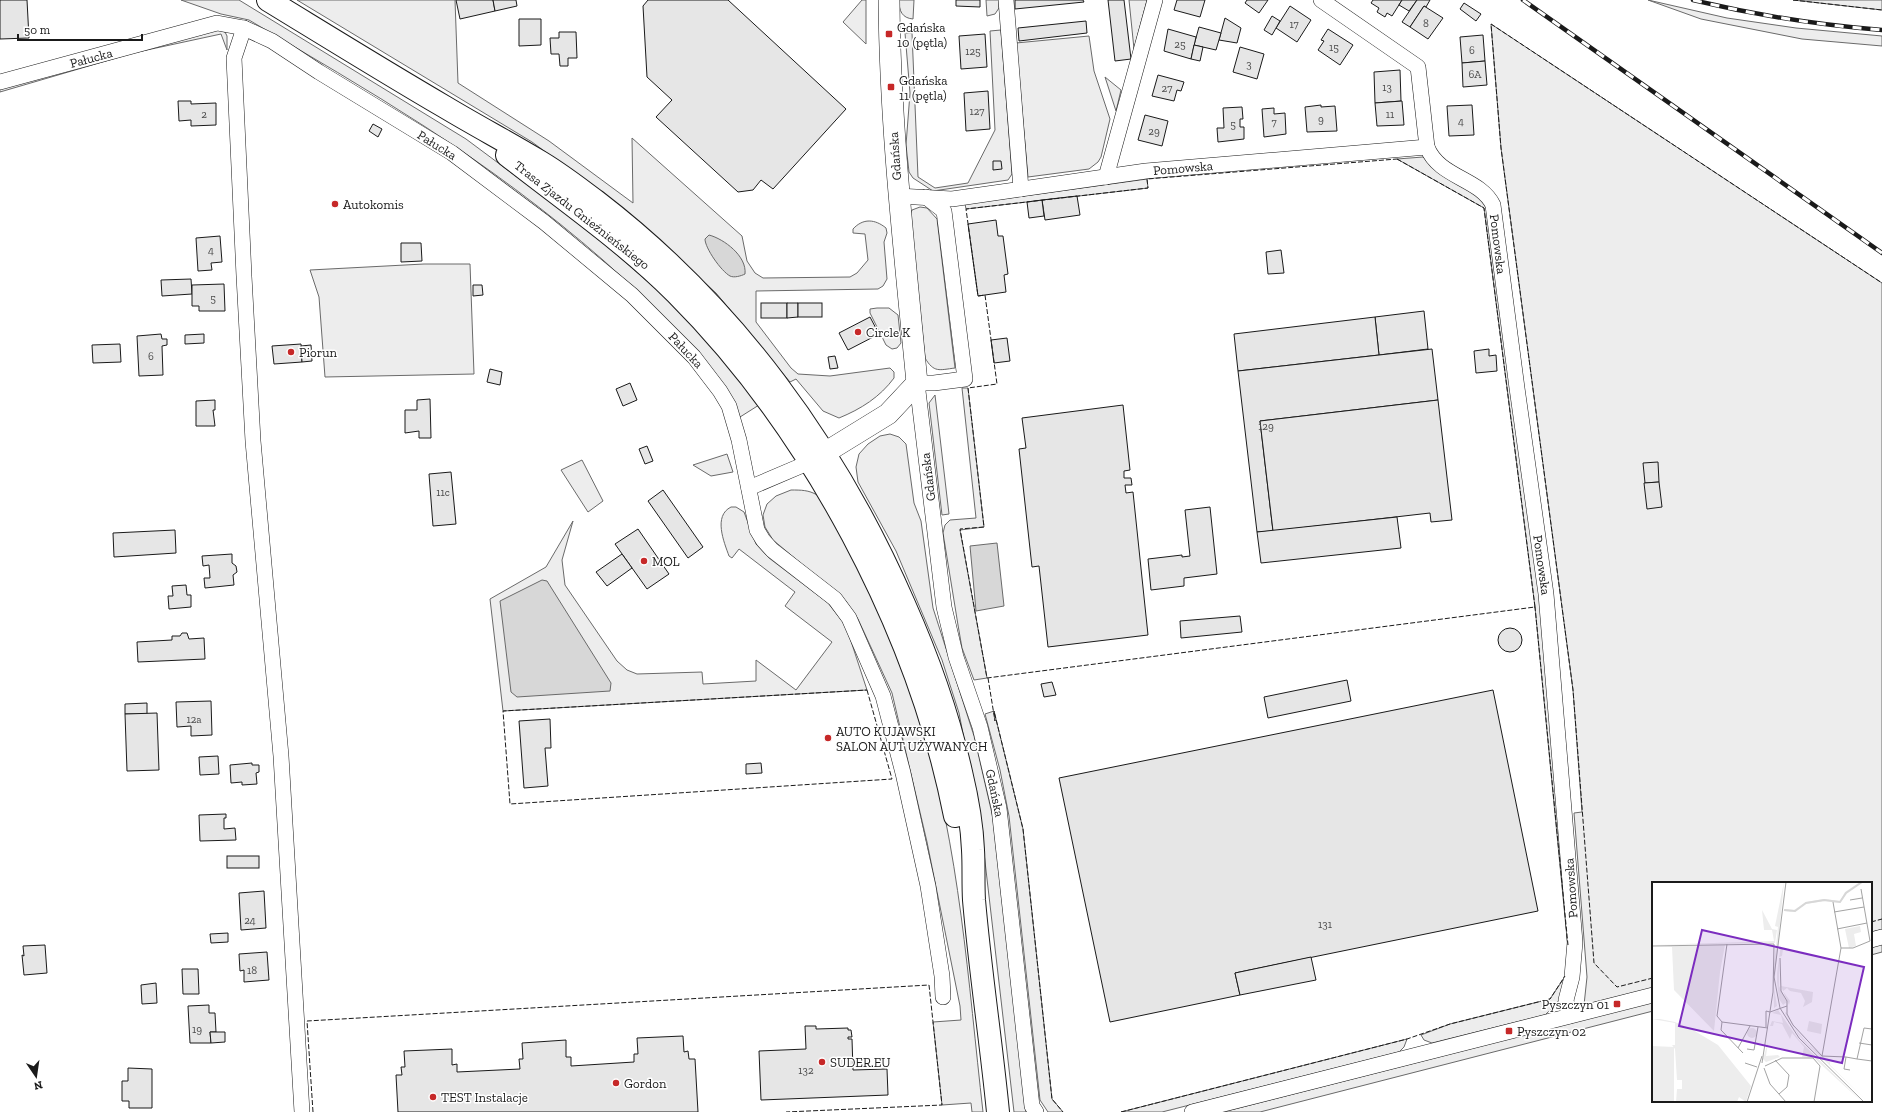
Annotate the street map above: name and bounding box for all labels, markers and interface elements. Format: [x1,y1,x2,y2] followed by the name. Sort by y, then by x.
[18,16,142,42] scale bar
[1423,17,1429,30] house number: 8
[1289,18,1299,31] house number: 17
[897,20,947,50] place label: Gdańska 10 (pętla)
[24,23,51,37] text: 50 m
[884,29,894,39] marker: Gdańska 10 (pętla)
[1174,38,1186,51] house number: 25
[1329,41,1339,54] house number: 15
[1469,44,1475,57] house number: 6
[68,45,115,71] street label: Pałucka
[965,45,981,58] house number: 125
[1246,58,1252,71] house number: 3
[1469,68,1482,81] house number: 6A
[899,73,948,103] place label: Gdańska 11 (pętla)
[1382,81,1392,94] house number: 13
[886,82,896,92] marker: Gdańska 11 (pętla)
[1162,82,1172,95] house number: 27
[969,105,985,118] house number: 127
[201,108,207,121] house number: 2
[1386,108,1395,121] house number: 11
[1318,113,1324,126] house number: 9
[1458,115,1464,128] house number: 4
[1271,116,1277,129] house number: 7
[1230,118,1236,131] house number: 5
[1148,125,1160,138] house number: 29
[415,127,460,163] street label: Pałucka
[886,131,904,181] street label: Gdańska
[511,157,653,274] street label: Trasa Zjazdu Gnieźnieńskiego
[1152,158,1214,178] street label: Pomowska
[343,197,404,212] place label: Autokomis
[330,199,340,209] marker: Autokomis
[1487,213,1509,275] street label: Pomowska
[208,244,214,257] house number: 4
[210,292,216,305] house number: 5
[866,325,911,340] place label: Circle K
[853,327,863,337] marker: Circle K
[666,329,707,372] street label: Pałucka
[299,345,338,360] place label: Piorun
[286,347,296,357] marker: Piorun
[148,350,154,363] house number: 6
[1258,420,1274,433] house number: 129
[918,451,938,502] street label: Gdańska
[436,486,450,499] house number: 11c
[1530,534,1554,597] street label: Pomowska
[652,554,680,569] place label: MOL
[639,556,649,566] marker: MOL
[186,713,202,726] house number: 12a
[836,724,988,754] place label: AUTO KUJAWSKI SALON AUT UŻYWANYCH
[823,733,833,743] marker: AUTO KUJAWSKI SALON AUT UŻYWANYCH
[983,768,1008,819] street label: Gdańska
[1561,857,1581,919] street label: Pomowska
[1652,882,1872,1102] inset map
[244,914,256,927] house number: 24
[1318,918,1333,931] house number: 131
[247,964,257,977] house number: 18
[1542,997,1609,1012] place label: Pyszczyn 01
[1612,999,1622,1009] marker: Pyszczyn 01
[192,1023,202,1036] house number: 19
[1517,1024,1586,1039] place label: Pyszczyn 02
[1504,1026,1514,1036] marker: Pyszczyn 02
[830,1055,891,1070] place label: SUDER.EU
[16,1056,56,1096] north arrow
[817,1057,827,1067] marker: SUDER.EU
[798,1064,814,1077] house number: 132
[624,1076,667,1091] place label: Gordon
[32,1078,44,1093] text: N
[611,1078,621,1088] marker: Gordon
[441,1090,528,1106] place label: TEST Instalacje
[428,1092,438,1102] marker: TEST Instalacje

